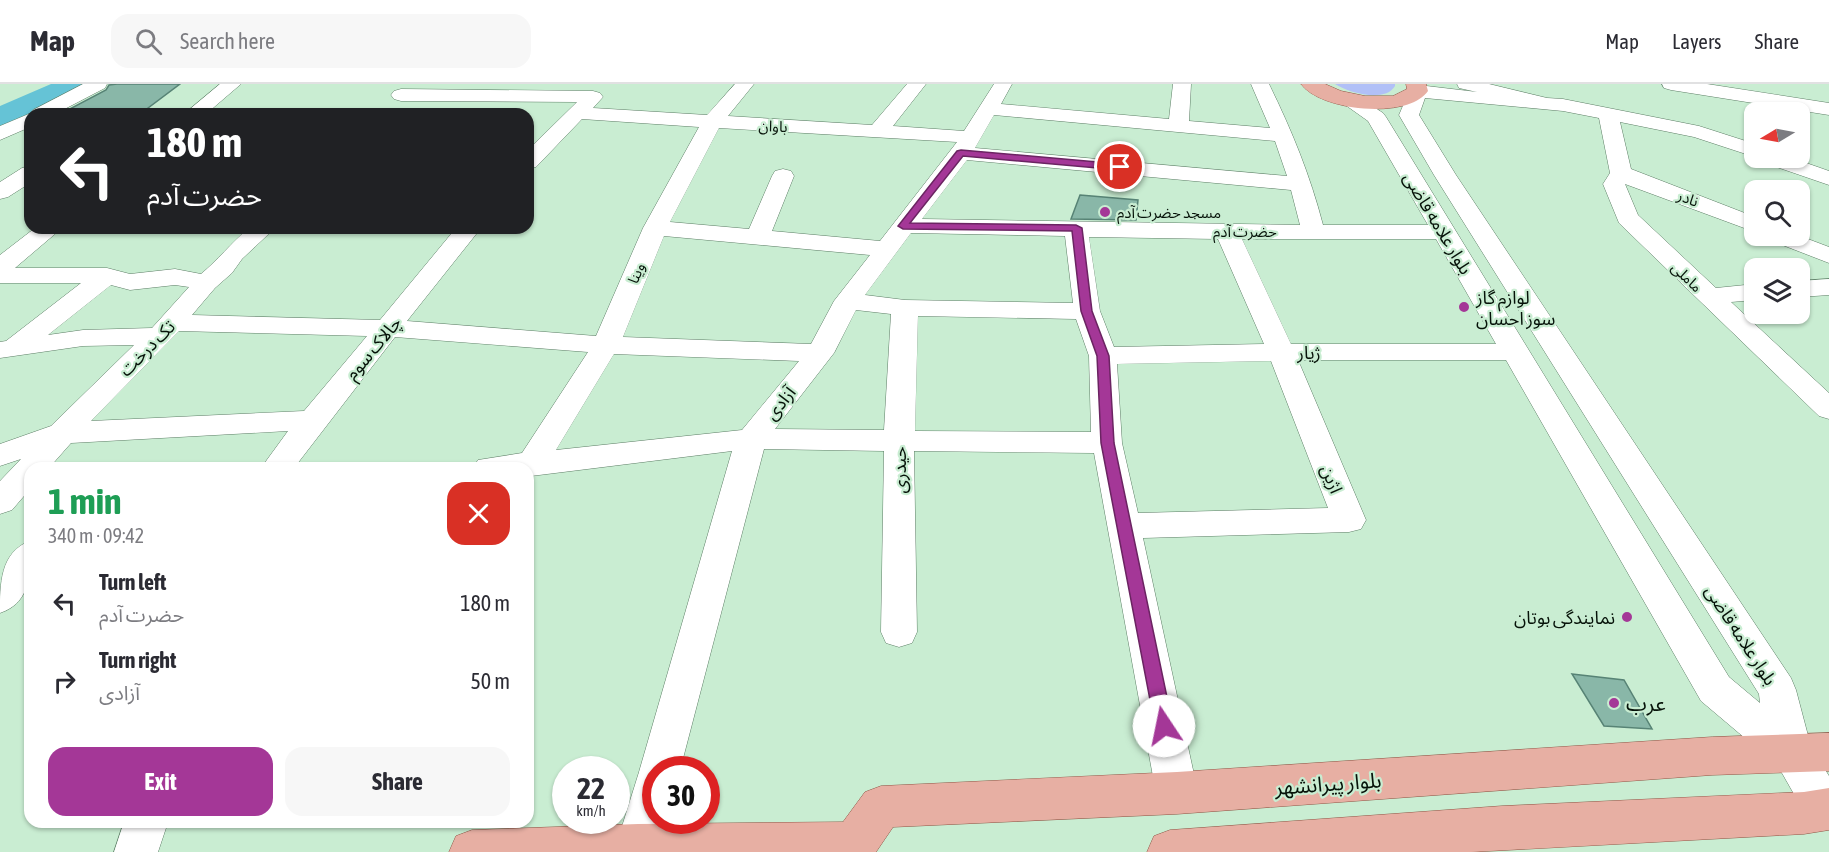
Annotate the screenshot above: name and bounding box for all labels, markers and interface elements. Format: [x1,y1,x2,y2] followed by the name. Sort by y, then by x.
[111,14,531,68] search box
[30,25,75,57] text: Map
[132,25,165,58] icon: search
[180,28,275,54] text: Search here
[1605,29,1639,53] text: Map
[1672,29,1722,53] text: Layers
[1755,29,1799,53] text: Share
[1744,102,1810,168] north arrow
[1744,102,1810,324] map controls
[758,117,788,136] street label: باوان
[147,118,242,166] text: 180 m
[48,132,126,210] icon: left
[1094,141,1145,192] pin
[1103,150,1136,183] icon: arrive
[1398,168,1477,278] street label: بلوار علامه قاضی
[147,180,262,211] text: حضرت آدم
[1744,180,1810,246] button: search
[1674,186,1701,211] street label: نادر
[1117,204,1221,224] place label: مسجد حضرت آدم
[1098,205,1112,219] marker: مسجد حضرت آدم
[1213,223,1277,243] street label: حضرت آدم
[1744,258,1810,324] button: layers
[1668,259,1706,296] street label: ماملی
[624,260,649,286] street label: وینا
[1475,287,1555,330] place label: لوازم گاز سوز احسان
[1457,300,1471,314] marker: لوازم گاز سوز احسان
[341,312,408,386] street label: چالاک سوم
[115,316,180,381] street label: تک درخت
[1296,342,1321,364] street label: ژیار
[760,381,801,425] street label: آزادی
[889,446,911,494] street label: حیدری
[1316,462,1347,497] street label: اژین
[48,480,122,522] text: 1 min
[447,482,510,545] button: close
[48,524,144,547] text: 340 m · 09:42
[99,569,166,595] text: Turn left
[1700,581,1781,690] street label: بلوار علامه قاضی
[48,587,81,620] icon: left
[460,590,510,616] text: 180 m
[99,603,184,626] text: حضرت آدم
[1514,607,1615,629] place label: نمایندگی بوتان
[1620,610,1634,624] marker: نمایندگی بوتان
[99,647,176,673] text: Turn right
[48,665,81,698] icon: right
[470,668,510,694] text: 50 m
[99,681,140,704] text: آزادی
[1626,691,1666,716] place label: عرب
[1132,694,1196,758] position arrow
[1607,696,1621,710] marker: عرب
[48,747,273,816] button: Exit
[285,747,510,816] button: Share
[642,756,720,834] speed limit sign: 30
[1273,767,1382,801] street label: بلوار پیرانشهر
[577,771,605,805] text: 22
[576,802,606,819] text: km/h

